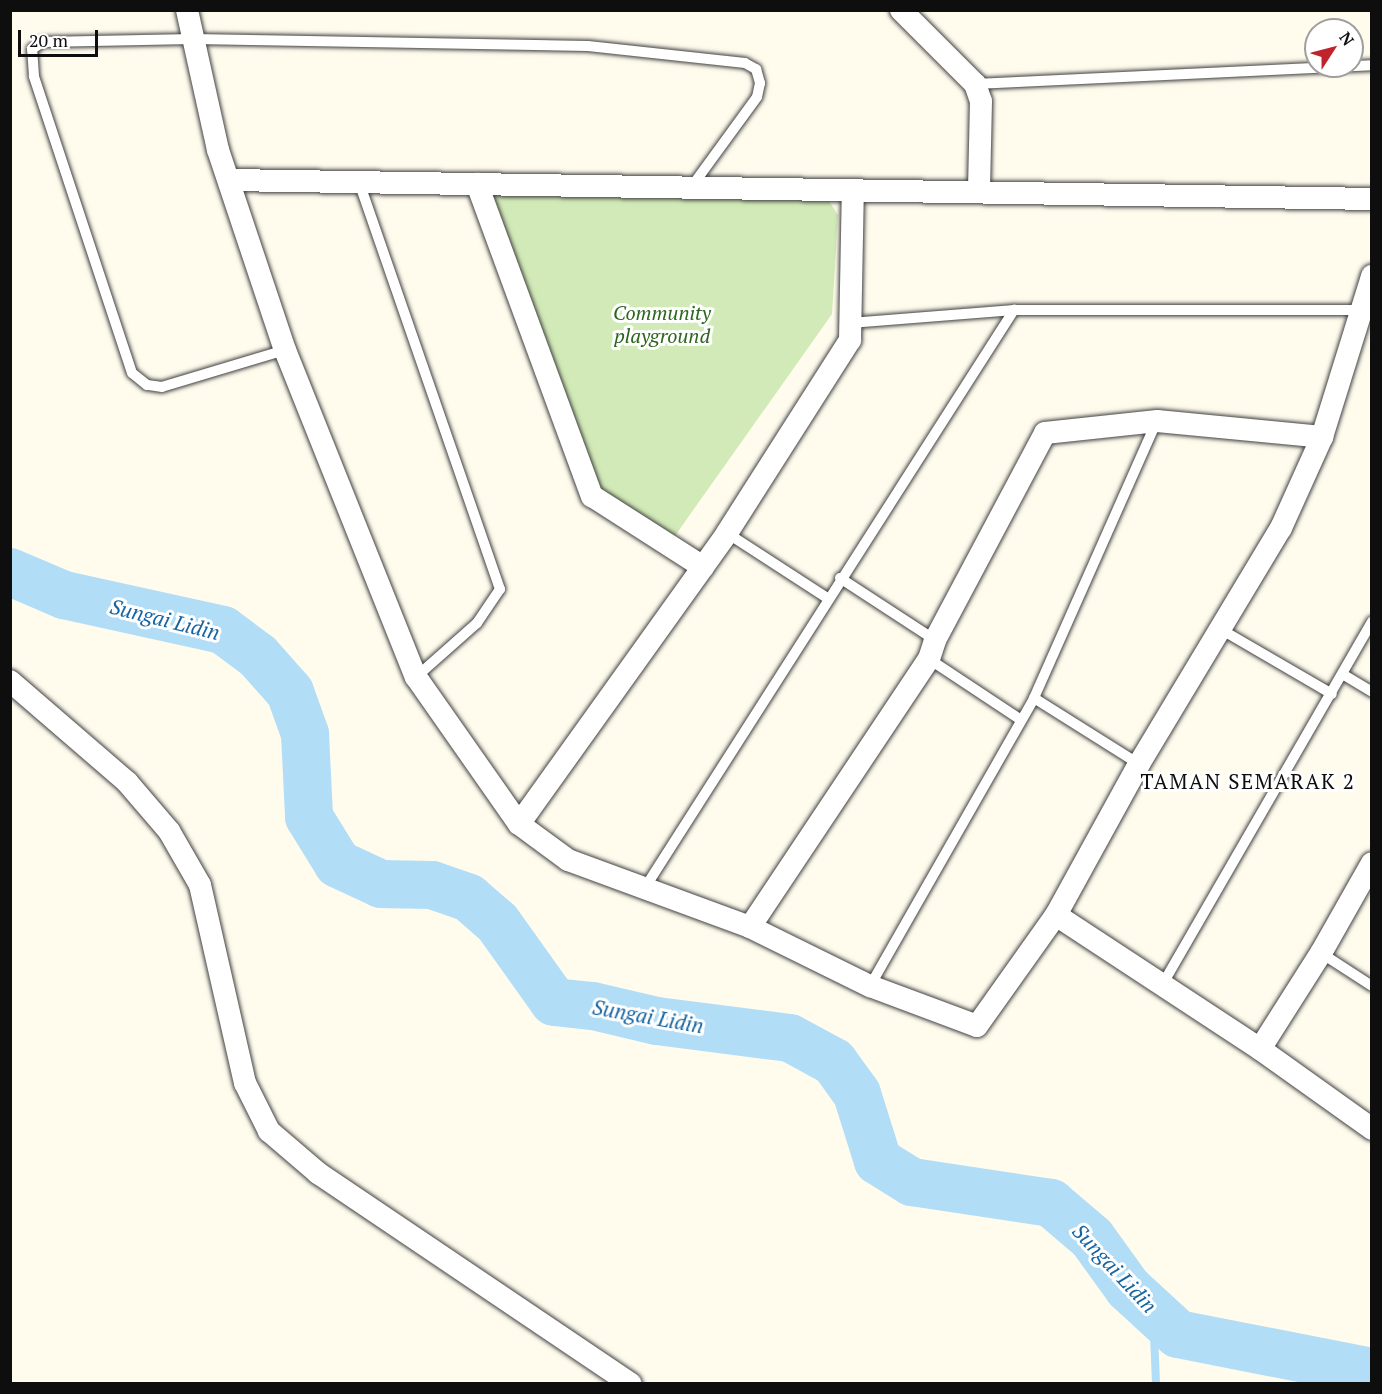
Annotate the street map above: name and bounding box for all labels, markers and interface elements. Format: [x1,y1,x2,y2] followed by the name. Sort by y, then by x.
[21,18,100,56] scale bar
[1304,18,1364,78] north arrow
[1334,27,1359,50] text: N
[29,28,68,52] text: 20 m
[613,301,711,348] park label: Community playground
[108,593,222,645] water label: Sungai Lidin
[1141,768,1355,794] district label: TAMAN SEMARAK 2
[591,994,705,1038] water label: Sungai Lidin
[1068,1218,1162,1318] water label: Sungai Lidin

